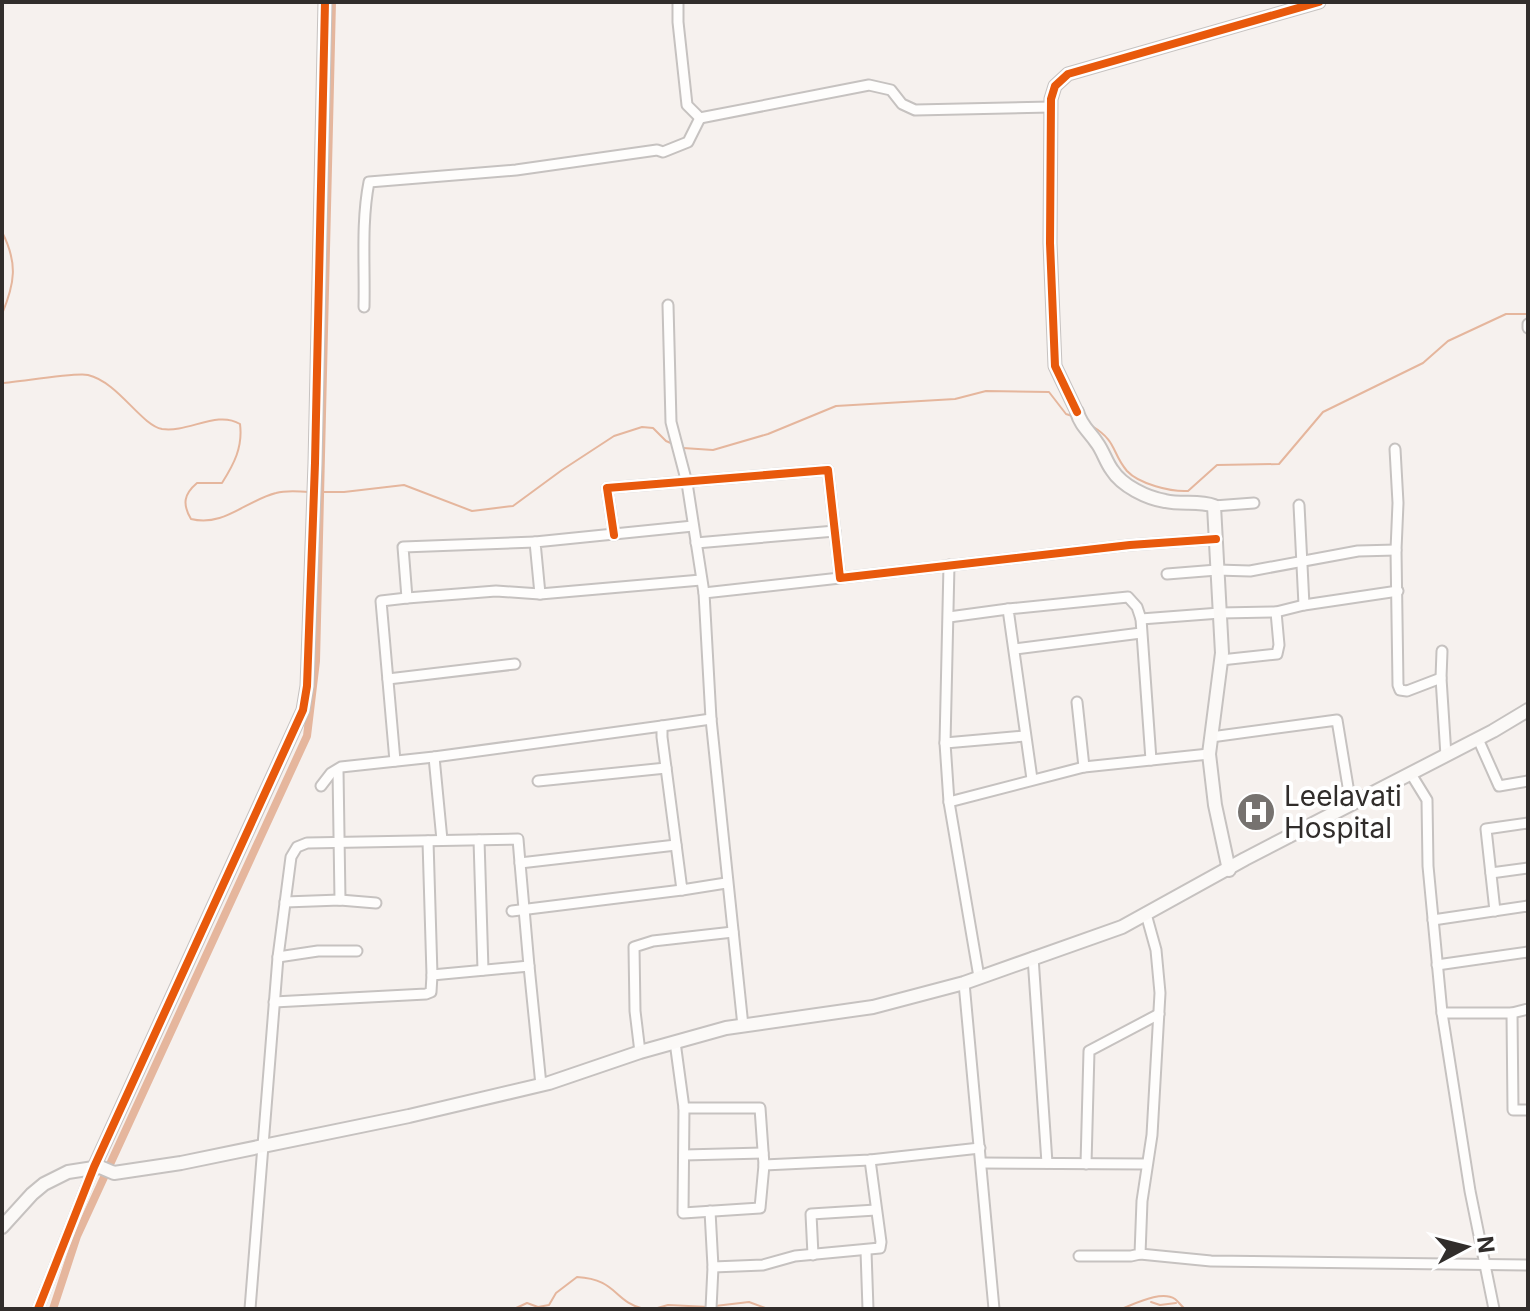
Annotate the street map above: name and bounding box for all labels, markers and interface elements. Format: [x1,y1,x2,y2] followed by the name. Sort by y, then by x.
[1284,779,1402,845] place label: Leelavati Hospital
[1235,791,1277,833] hospital icon: Leelavati Hospital
[1426,1207,1506,1287] north arrow
[1472,1235,1500,1254] text: N

